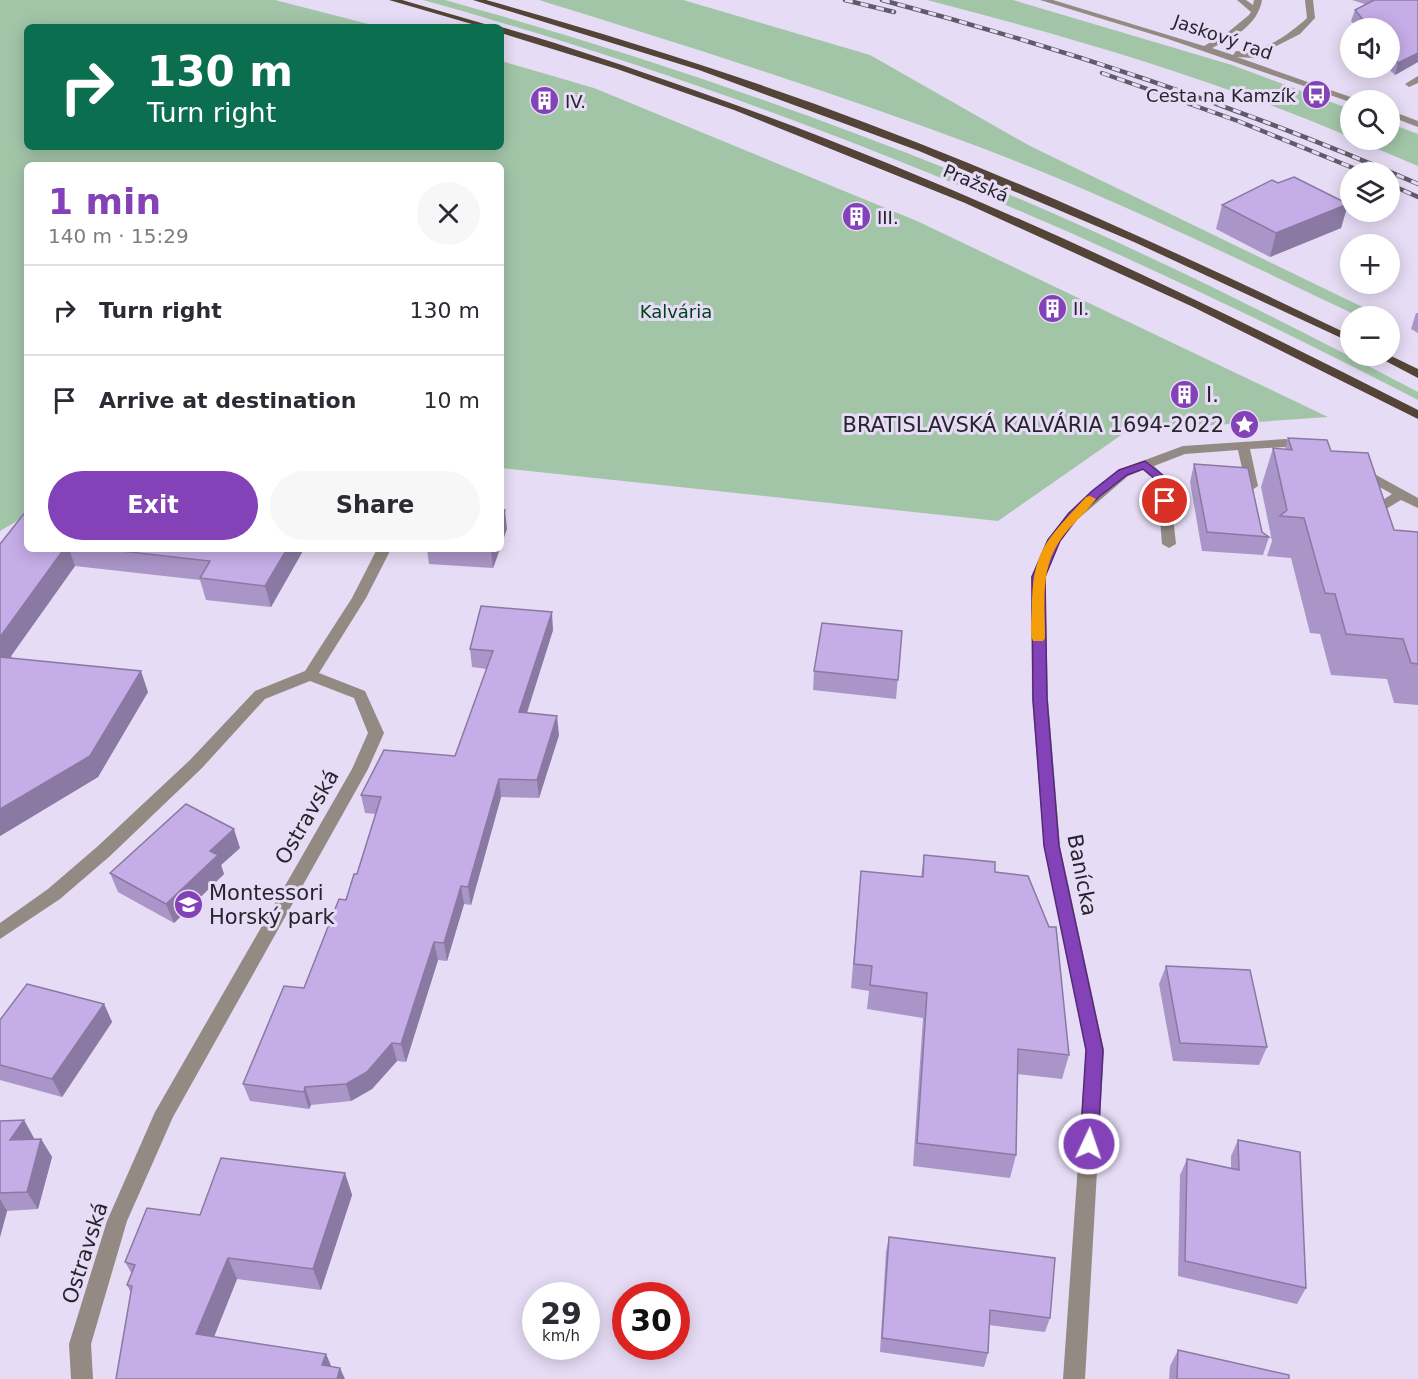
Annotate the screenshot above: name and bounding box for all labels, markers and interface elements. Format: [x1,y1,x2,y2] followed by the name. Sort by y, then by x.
[1170,10,1275,64] street label: Jaskový rad
[1340,18,1400,366] map controls
[1340,18,1400,78] button: sound
[147,47,293,96] text: 130 m
[48,48,126,126] icon: right
[1301,79,1333,111] bus stop icon: Cesta na Kamzík
[528,85,560,117] building icon: IV.
[1146,85,1297,106] place label: Cesta na Kamzík
[1340,90,1400,150] button: search
[565,91,586,112] place label: IV.
[147,97,276,128] text: Turn right
[940,160,1012,206] street label: Pražská
[1340,162,1400,222] button: layers
[48,181,161,222] text: 1 min
[417,182,480,245] button: close
[840,201,872,233] building icon: III.
[877,207,899,228] place label: III.
[48,224,189,248] text: 140 m · 15:29
[1340,234,1400,294] button: +
[1036,292,1068,324] building icon: II.
[48,294,81,327] icon: right
[99,298,222,323] text: Turn right
[410,298,480,323] text: 130 m
[1073,298,1089,319] place label: II.
[640,301,712,322] park label: Kalvária
[1340,306,1400,366] button: −
[1169,379,1201,411] building icon: I.
[1206,383,1219,407] place label: I.
[48,384,81,417] icon: arrive
[99,388,356,413] text: Arrive at destination
[424,388,480,413] text: 10 m
[1229,409,1261,441] place icon: BRATISLAVSKÁ KALVÁRIA 1694-2022
[843,412,1224,437] place label: BRATISLAVSKÁ KALVÁRIA 1694-2022
[48,471,258,540] button: Exit
[270,471,480,540] button: Share
[1139,475,1190,526] pin
[1148,484,1181,517] icon: arrive
[270,765,344,869] street label: Ostravská
[1062,832,1102,918] street label: Banícka
[209,881,336,929] place label: Montessori Horský park
[172,889,204,921] school or university icon: Montessori Horský park
[1057,1112,1121,1176] position arrow
[57,1199,113,1307] street label: Ostravská
[612,1282,690,1360] speed limit sign: 30
[540,1296,582,1331] text: 29
[542,1327,580,1345] text: km/h

